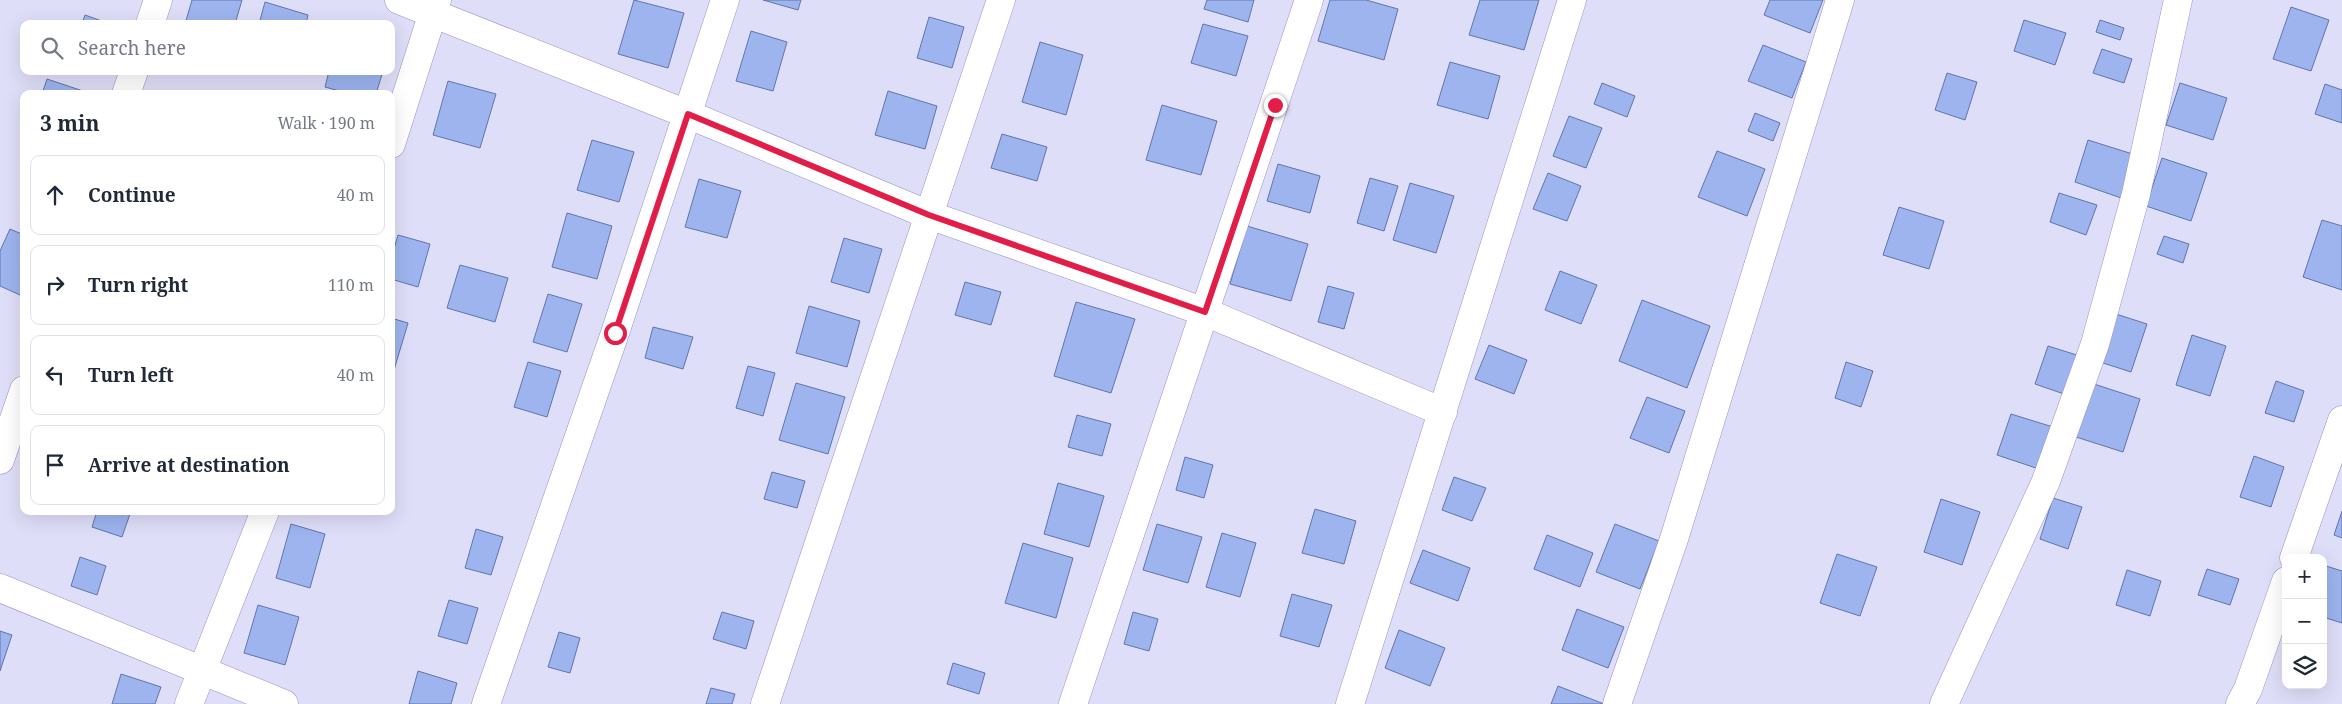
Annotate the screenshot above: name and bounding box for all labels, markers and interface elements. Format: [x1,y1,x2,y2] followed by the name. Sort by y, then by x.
[20,20,395,75] search box
[38,34,66,62] icon: search
[78,35,186,61] text: Search here
[1264,94,1287,117] route end
[40,109,99,137] text: 3 min
[278,112,375,134] text: Walk · 190 m
[41,181,69,209] icon: ahead
[88,182,176,208] text: Continue
[337,184,374,206] text: 40 m
[41,271,69,299] icon: right
[88,272,188,298] text: Turn right
[328,274,374,296] text: 110 m
[604,322,627,345] route start
[41,361,69,389] icon: left
[88,362,174,388] text: Turn left
[337,364,374,386] text: 40 m
[41,451,69,479] icon: arrive
[88,452,290,478] text: Arrive at destination
[2282,554,2327,689] map controls
[2282,554,2327,599] button: +
[2282,599,2327,644] button: −
[2282,644,2327,689] button: layers

